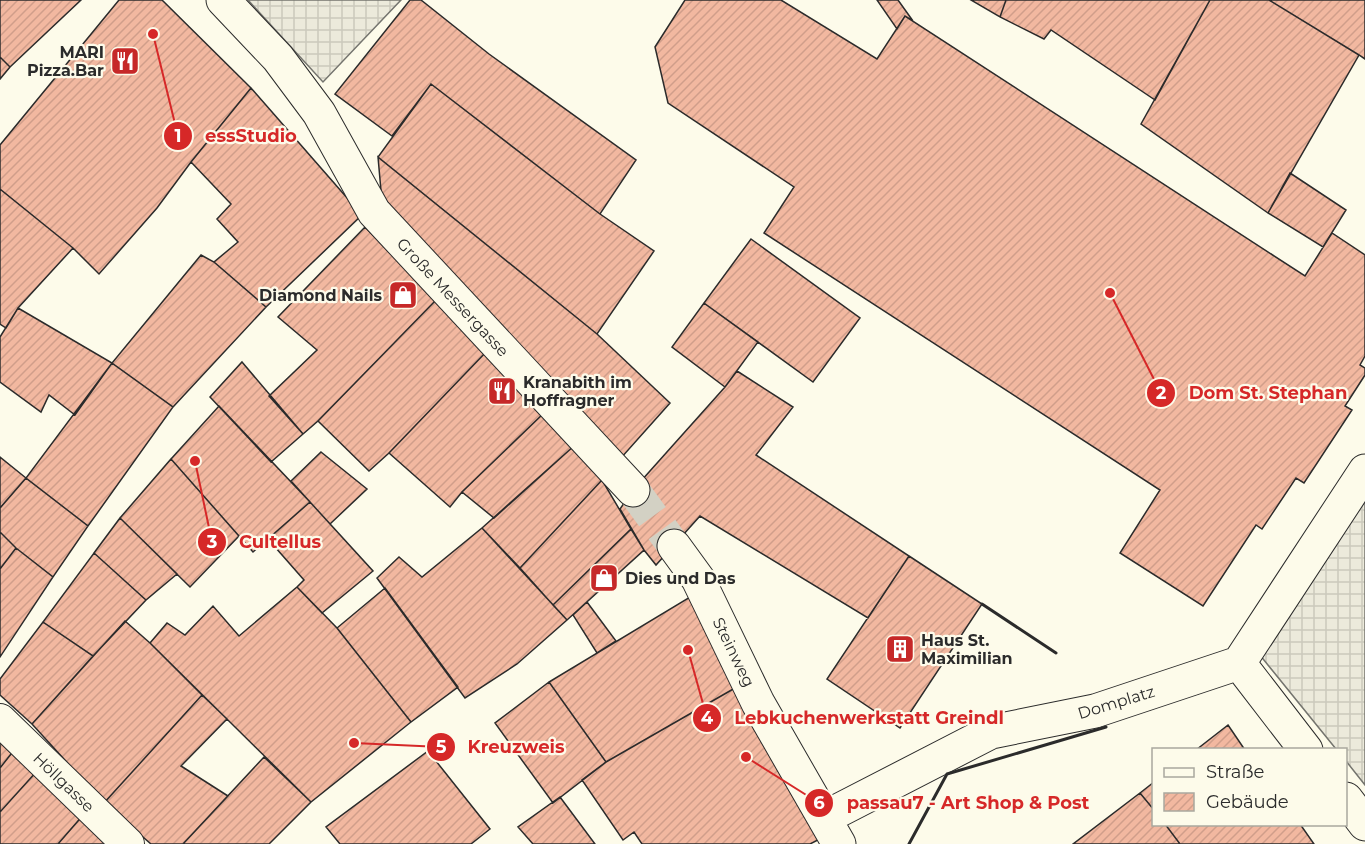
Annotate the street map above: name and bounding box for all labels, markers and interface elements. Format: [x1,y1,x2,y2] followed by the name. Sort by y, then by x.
[27,43,104,80] place label: MARI Pizza.Bar
[109,45,141,77] restaurant icon: MARI Pizza.Bar
[163,118,309,154] callout: essStudio
[174,125,182,147] text: 1
[205,125,297,147] text: essStudio
[393,234,513,361] street label: Große Messergasse
[387,279,419,311] shop icon: Diamond Nails
[259,286,382,305] place label: Diamond Nails
[523,373,632,410] place label: Kranabith im Hoffragner
[486,375,518,407] restaurant icon: Kranabith im Hoffragner
[1146,375,1359,411] callout: Dom St. Stephan
[1156,382,1167,404] text: 2
[1189,382,1347,404] text: Dom St. Stephan
[197,524,333,560] callout: Cultellus
[206,531,218,553] text: 3
[239,531,322,553] text: Cultellus
[588,562,620,594] shop icon: Dies und Das
[625,569,736,588] place label: Dies und Das
[709,614,759,690] street label: Steinweg
[921,631,1013,668] place label: Haus St. Maximilian
[884,633,916,665] building icon: Haus St. Maximilian
[1075,682,1157,723] street label: Domplatz
[692,700,1015,736] callout: Lebkuchenwerkstatt Greindl
[701,707,714,729] text: 4
[734,707,1004,729] text: Lebkuchenwerkstatt Greindl
[426,729,577,765] callout: Kreuzweis
[436,736,447,758] text: 5
[468,736,565,758] text: Kreuzweis
[1152,748,1347,826] legend
[29,749,98,816] street label: Höllgasse
[1206,761,1265,783] text: Straße
[804,785,1101,821] callout: passau7 - Art Shop & Post
[1206,791,1289,813] text: Gebäude
[813,792,825,814] text: 6
[847,792,1089,814] text: passau7 - Art Shop & Post

